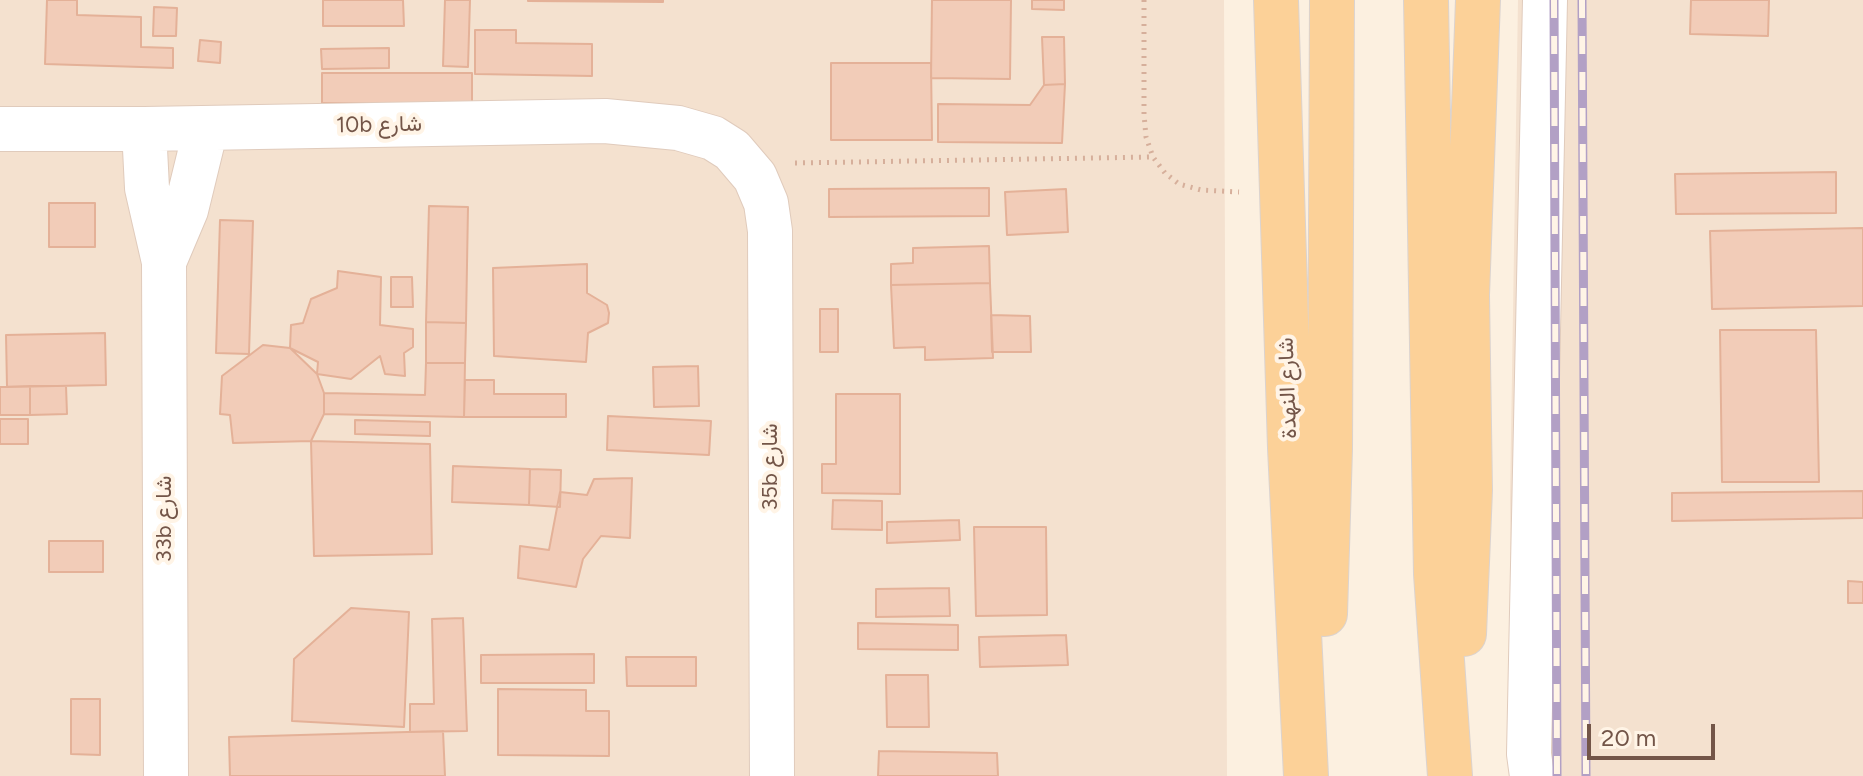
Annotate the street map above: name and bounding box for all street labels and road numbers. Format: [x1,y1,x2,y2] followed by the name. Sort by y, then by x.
[336,111,422,139] street label: 10b شارع
[1273,337,1303,439] street label: شارع النهدة
[758,423,784,511] street label: 35b شارع
[152,476,178,562] street label: 33b شارع

